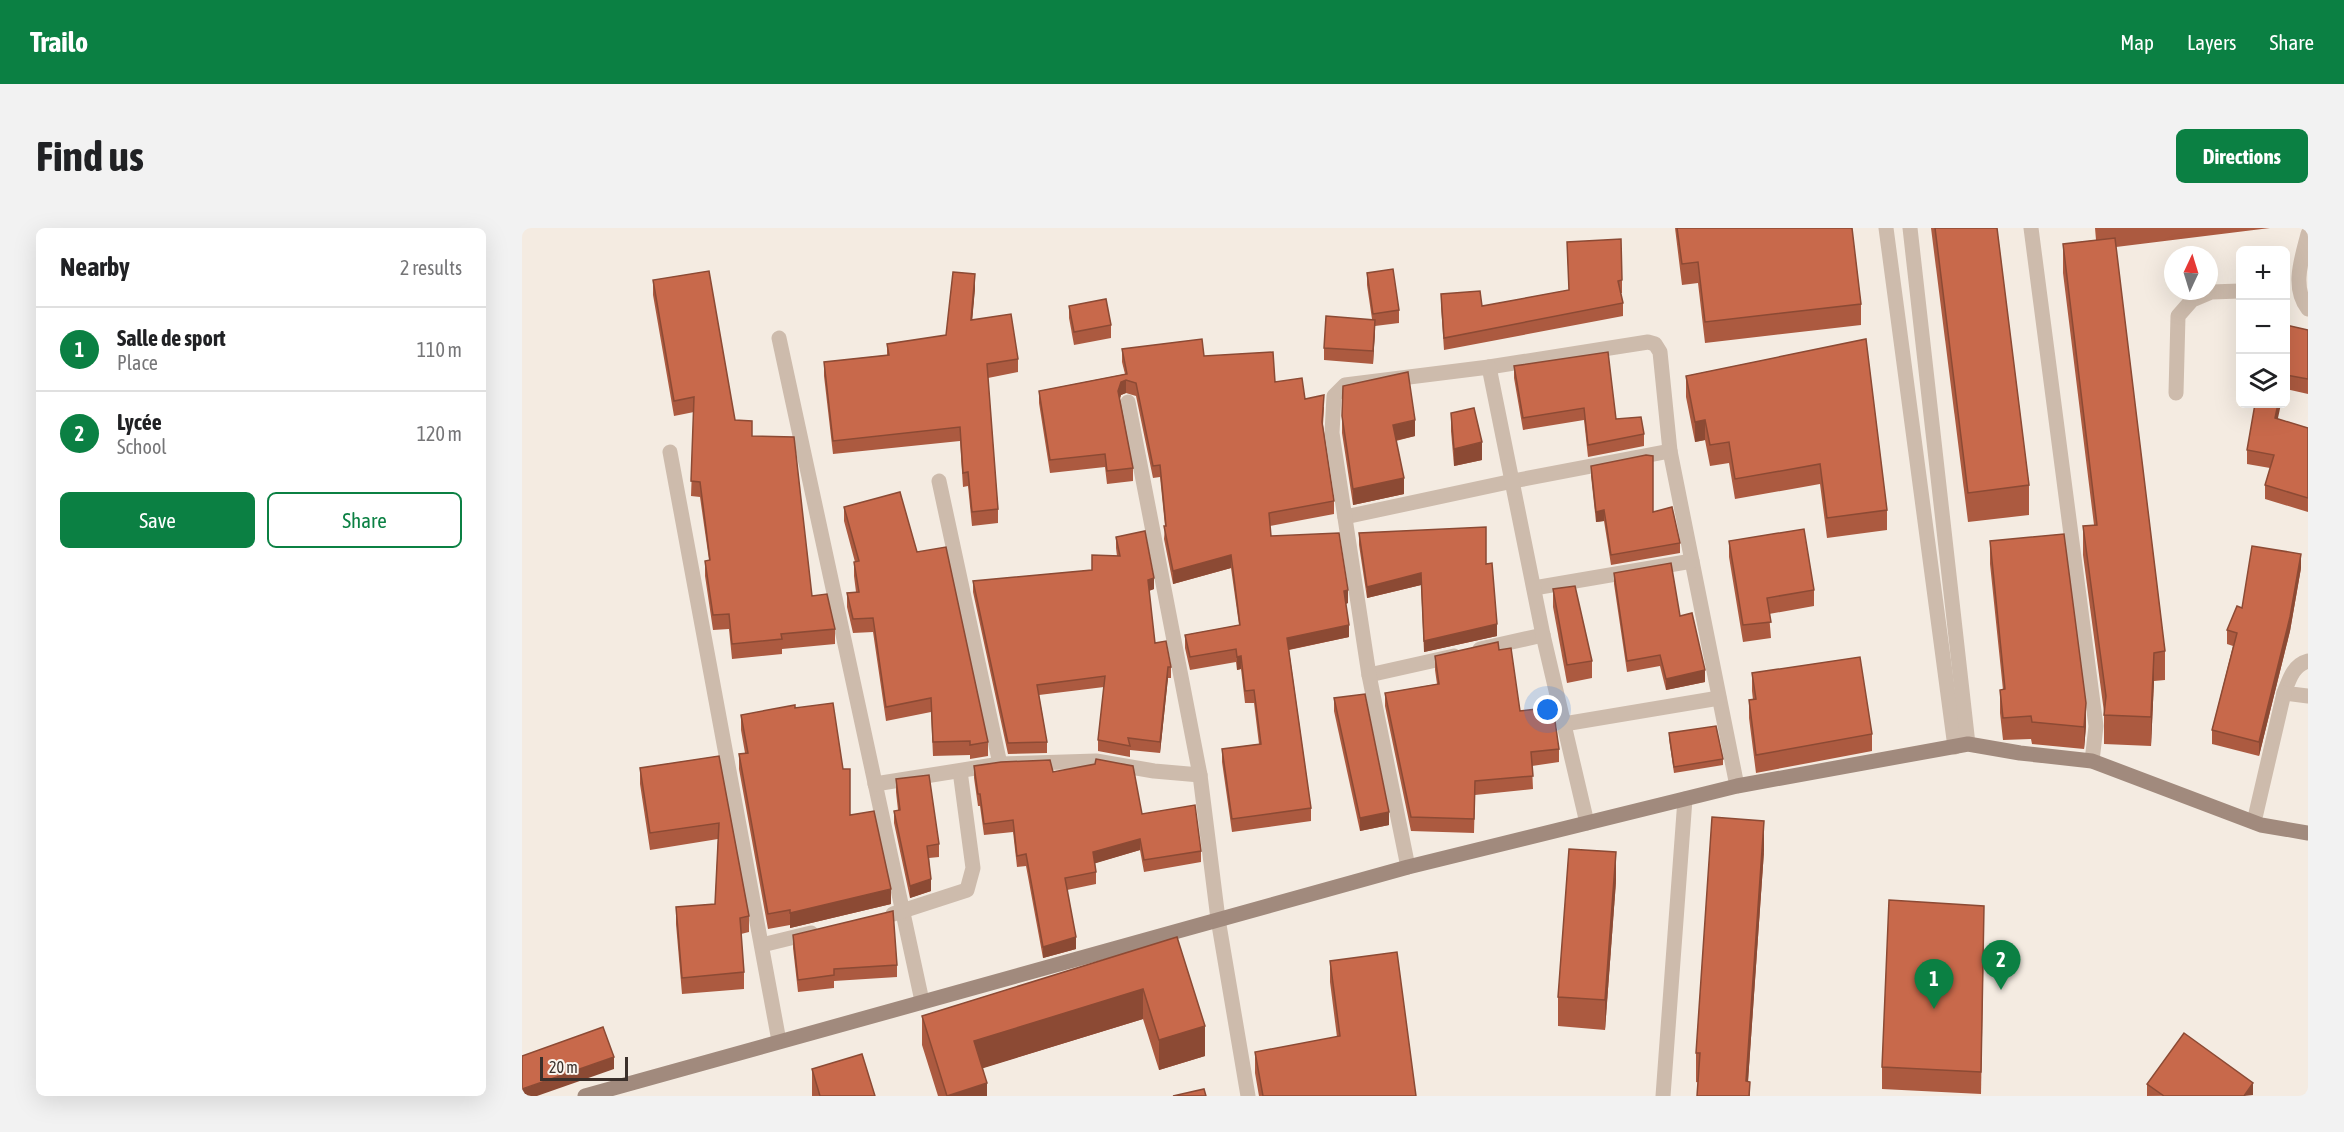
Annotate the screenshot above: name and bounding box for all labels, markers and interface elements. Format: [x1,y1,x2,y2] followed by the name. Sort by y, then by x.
[30,26,88,58] text: Trailo
[2120,30,2154,54] text: Map
[2187,30,2237,54] text: Layers
[2270,30,2314,54] text: Share
[2176,129,2308,183] button: Directions
[36,132,144,180] text: Find us
[2164,246,2218,300] north arrow
[2236,246,2290,408] map controls
[2236,246,2290,300] button: +
[60,252,130,282] text: Nearby
[400,256,462,279] text: 2 results
[2236,300,2290,354] button: −
[117,325,225,351] text: Salle de sport
[75,338,84,361] text: 1
[417,338,462,361] text: 110 m
[117,351,158,374] text: Place
[2236,354,2290,408] button: layers
[117,409,162,435] text: Lycée
[75,422,84,445] text: 2
[417,422,462,445] text: 120 m
[117,435,167,458] text: School
[60,492,255,548] button: Save
[267,492,462,548] button: Share
[1533,695,1562,724] your location
[1982,940,2020,990] pin: 2
[1914,960,1954,1009] pin: 1
[540,1054,628,1082] scale bar
[549,1058,578,1076] text: 20 m

